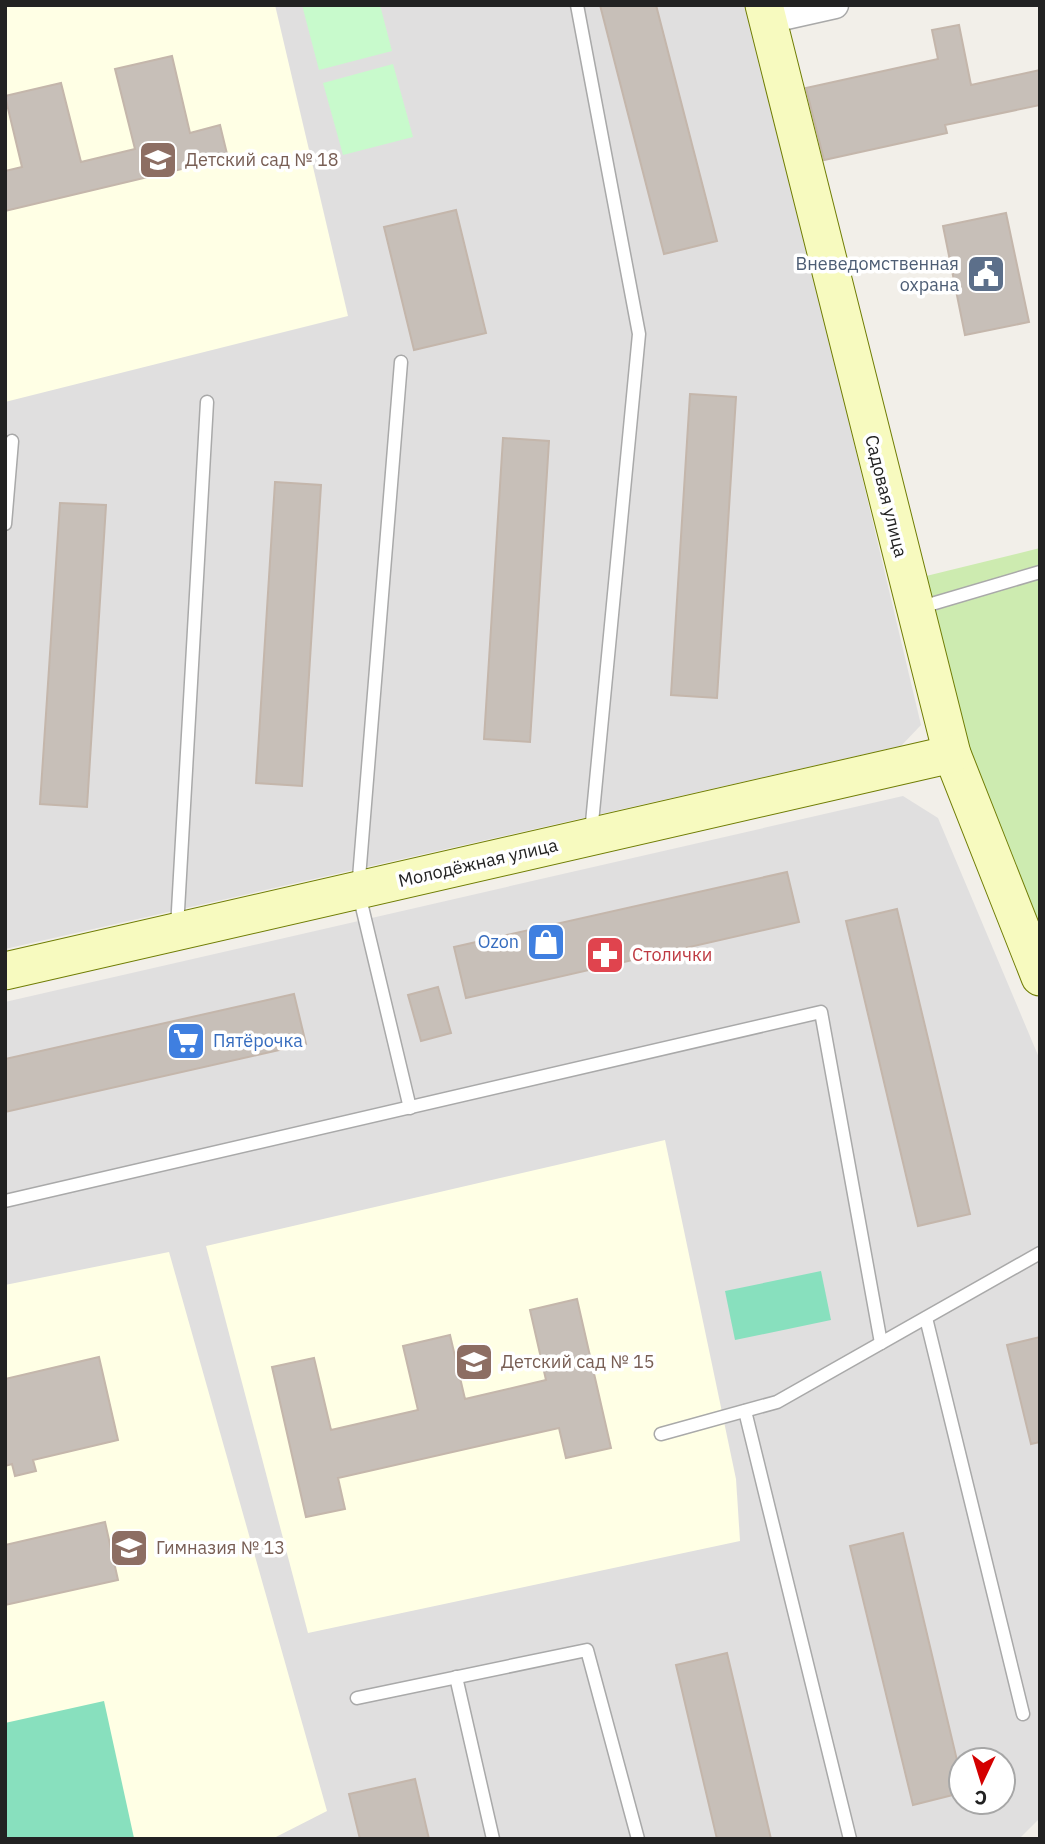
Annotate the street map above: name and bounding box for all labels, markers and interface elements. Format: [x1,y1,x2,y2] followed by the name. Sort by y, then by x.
[137,139,179,181] school or university icon: Детский сад № 18
[185,148,339,171] place label: Детский сад № 18
[796,252,959,296] place label: Вневедомственная охрана
[965,253,1007,295] public building icon: Вневедомственная охрана
[860,432,913,560] street label: Садовая улица
[396,833,560,892] street label: Молодёжная улица
[525,921,567,963] shop icon: Ozon
[478,930,519,953] place label: Ozon
[584,934,626,976] pharmacy icon: Столички
[632,943,712,966] place label: Столички
[165,1020,207,1062] supermarket icon: Пятёрочка
[213,1029,303,1052] place label: Пятёрочка
[453,1341,495,1383] school or university icon: Детский сад № 15
[501,1350,655,1373] place label: Детский сад № 15
[108,1527,150,1569] school or university icon: Гимназия № 13
[156,1536,285,1559] place label: Гимназия № 13
[947,1746,1017,1816] north arrow
[974,1786,988,1810] text: С

